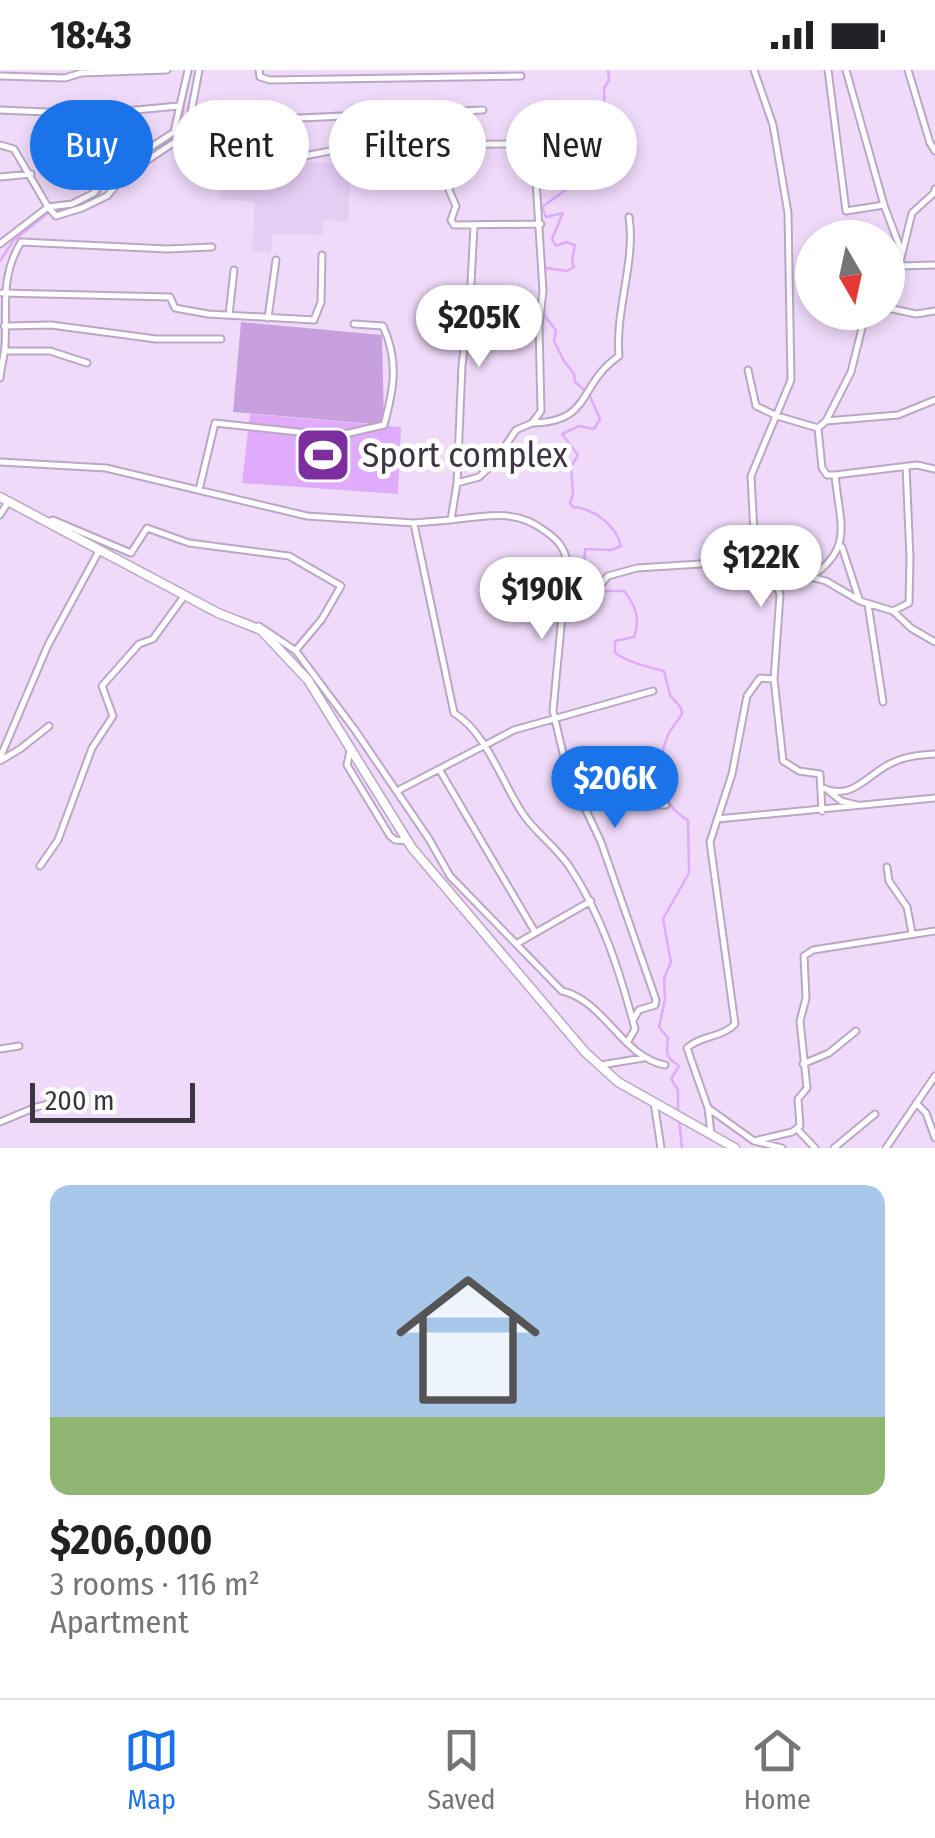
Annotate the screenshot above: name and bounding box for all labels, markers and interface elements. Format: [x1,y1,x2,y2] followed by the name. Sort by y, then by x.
[50,12,132,58] text: 18:43
[30,100,153,190] chip: Buy
[173,100,309,190] chip: Rent
[329,100,486,190] chip: Filters
[506,100,637,190] chip: New
[795,220,905,330] north arrow
[795,220,905,330] map controls
[409,285,549,370] pin: $205K
[438,298,520,336] text: $205K
[293,425,353,485] sports icon: Sport complex
[362,434,569,476] place label: Sport complex
[691,525,831,610] pin: $122K
[723,538,799,576] text: $122K
[472,557,612,642] pin: $190K
[502,570,582,608] text: $190K
[545,746,685,831] pin: $206K
[573,759,657,797] text: $206K
[30,1078,195,1122] scale bar
[45,1084,115,1117] text: 200 m
[378,1250,558,1430] icon: home
[50,1515,213,1565] text: $206,000
[50,1565,260,1603] text: 3 rooms · 116 m²
[50,1603,189,1641] text: Apartment
[124,1723,179,1816] tab: Map
[427,1723,496,1816] tab: Saved
[744,1723,811,1816] tab: Home

